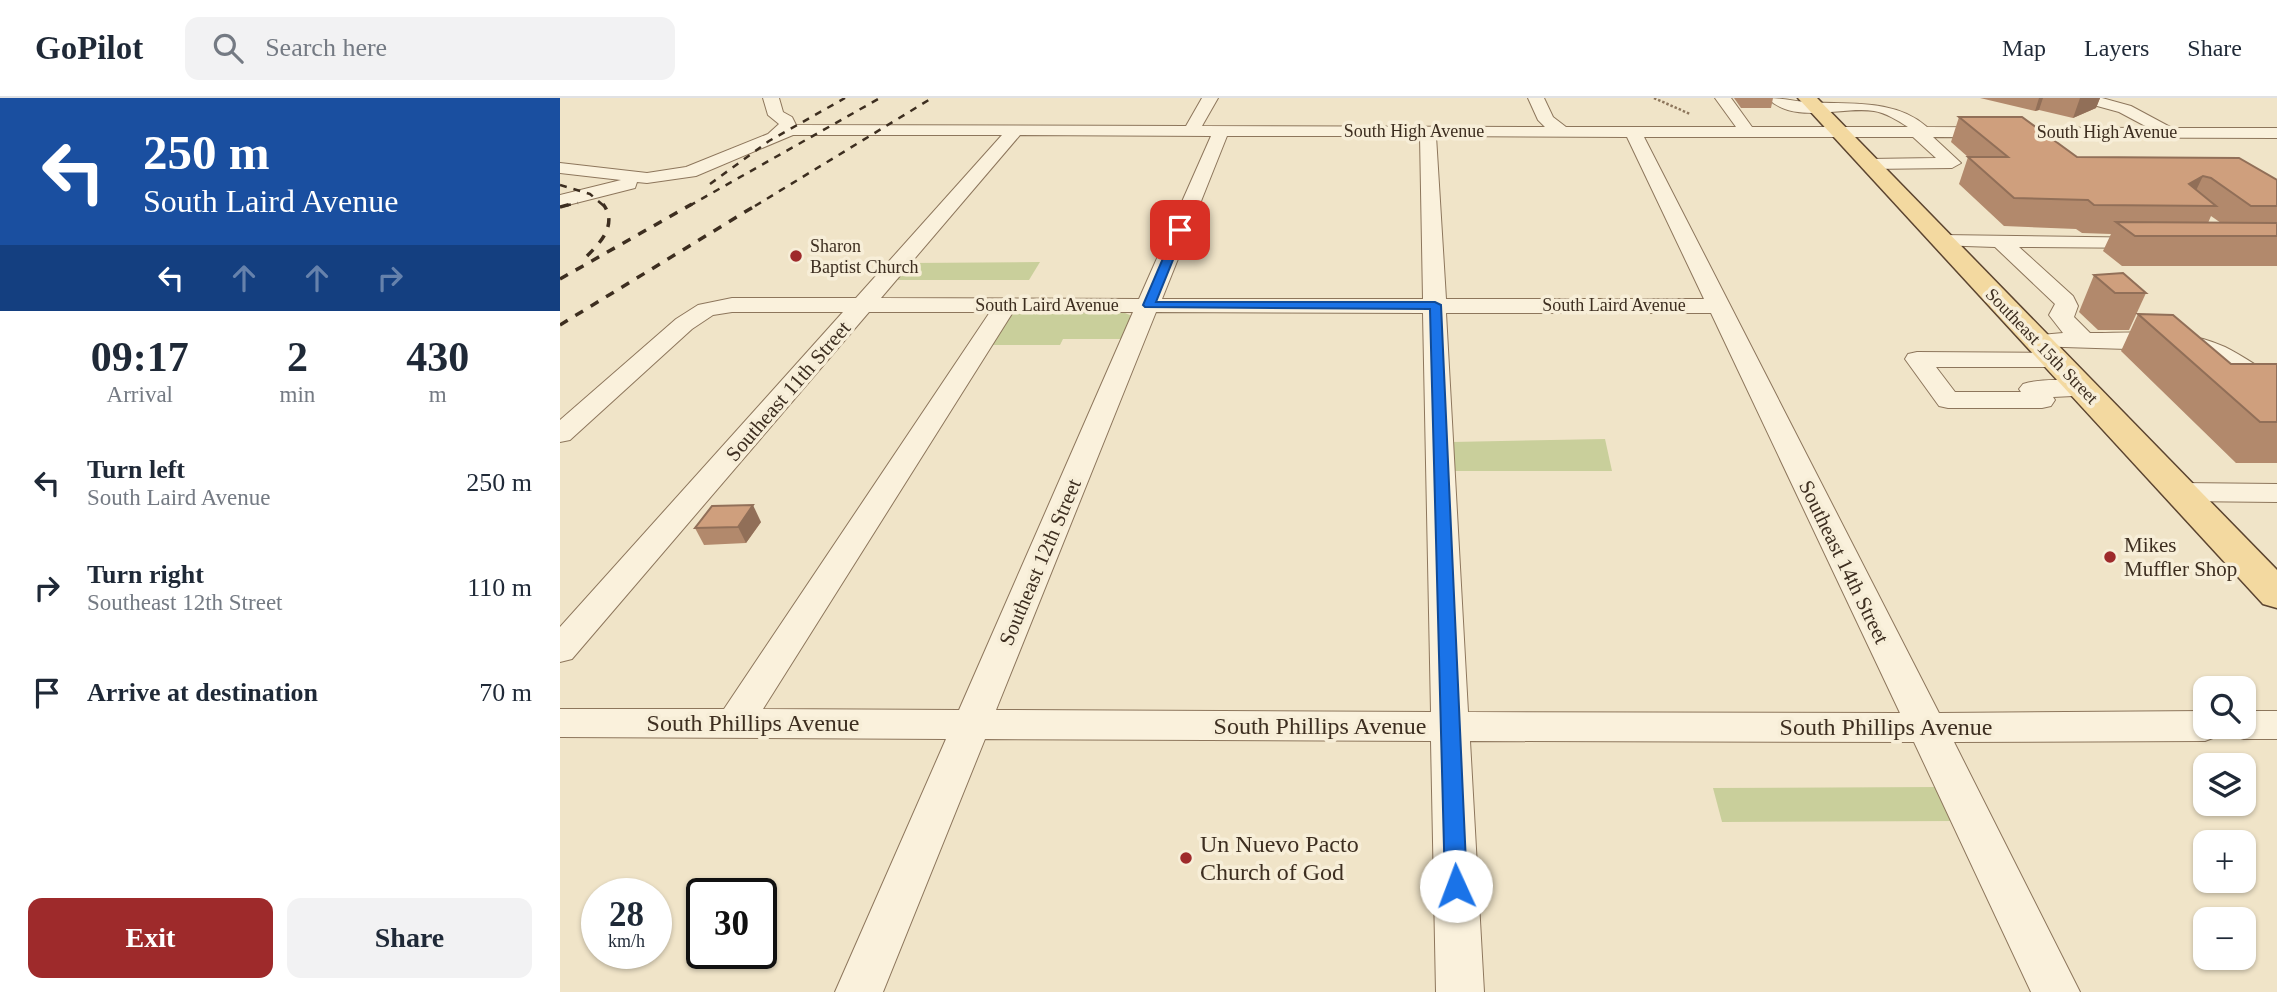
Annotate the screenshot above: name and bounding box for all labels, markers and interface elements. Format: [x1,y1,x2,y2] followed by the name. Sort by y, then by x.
[185,17,675,80] search box
[209,29,247,67] icon: search
[35,30,143,66] text: GoPilot
[265,33,387,62] text: Search here
[2002,35,2046,61] text: Map
[2084,35,2149,61] text: Layers
[2187,35,2242,61] text: Share
[1344,121,1484,141] street label: South High Avenue
[2037,122,2177,142] street label: South High Avenue
[143,125,270,180] text: 250 m
[28,126,119,217] icon: left
[143,183,398,219] text: South Laird Avenue
[1150,200,1210,260] pin
[1161,211,1199,249] icon: arrive
[810,236,919,277] place label: Sharon Baptist Church
[788,248,804,264] marker: Sharon Baptist Church
[152,259,190,297] icon: left
[225,259,263,297] icon: ahead
[298,259,336,297] icon: ahead
[371,259,409,297] icon: right
[1982,284,2102,408] street label: Southeast 15th Street
[975,295,1119,315] street label: South Laird Avenue
[1542,295,1686,315] street label: South Laird Avenue
[721,316,855,466] street label: Southeast 11th Street
[91,334,189,380] text: 09:17
[287,334,308,380] text: 2
[406,334,469,380] text: 430
[107,382,173,407] text: Arrival
[280,382,315,407] text: min
[429,382,447,407] text: m
[87,455,185,484] text: Turn left
[28,464,66,502] icon: left
[466,468,532,497] text: 250 m
[994,475,1086,649] street label: Southeast 12th Street
[1794,477,1894,648] street label: Southeast 14th Street
[87,485,271,510] text: South Laird Avenue
[2124,533,2237,581] place label: Mikes Muffler Shop
[2102,549,2118,565] marker: Mikes Muffler Shop
[87,560,204,589] text: Turn right
[28,569,66,607] icon: right
[467,573,532,602] text: 110 m
[87,590,282,615] text: Southeast 12th Street
[28,674,66,712] icon: arrive
[2193,676,2256,970] map controls
[2193,676,2256,739] button: search
[87,678,318,707] text: Arrive at destination
[479,678,532,707] text: 70 m
[647,710,859,736] street label: South Phillips Avenue
[1214,713,1426,739] street label: South Phillips Avenue
[1780,714,1992,740] street label: South Phillips Avenue
[2193,753,2256,816] button: layers
[2193,830,2256,893] button: +
[1200,831,1359,885] place label: Un Nuevo Pacto Church of God
[1419,849,1493,923] position arrow
[1178,850,1194,866] marker: Un Nuevo Pacto Church of God
[686,878,777,969] speed limit sign: 30
[609,895,644,934] text: 28
[28,898,273,978] button: Exit
[287,898,532,978] button: Share
[2193,907,2256,970] button: −
[608,931,645,951] text: km/h

